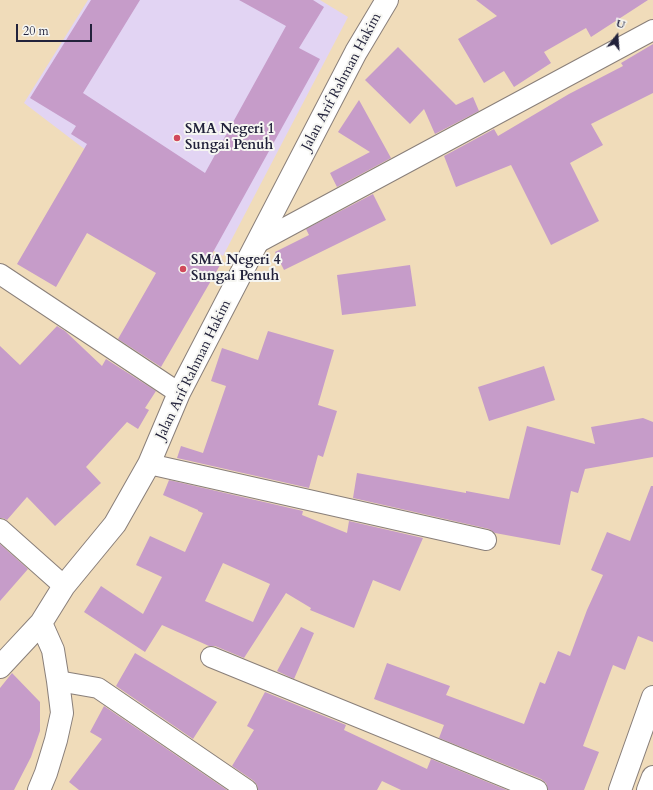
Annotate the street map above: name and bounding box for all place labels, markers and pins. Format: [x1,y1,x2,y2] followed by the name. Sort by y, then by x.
[185,122,275,154] place label: SMA Negeri 1 Sungai Penuh
[172,133,182,143] marker: SMA Negeri 1 Sungai Penuh
[191,253,281,286] place label: SMA Negeri 4 Sungai Penuh
[178,264,188,274] marker: SMA Negeri 4 Sungai Penuh

